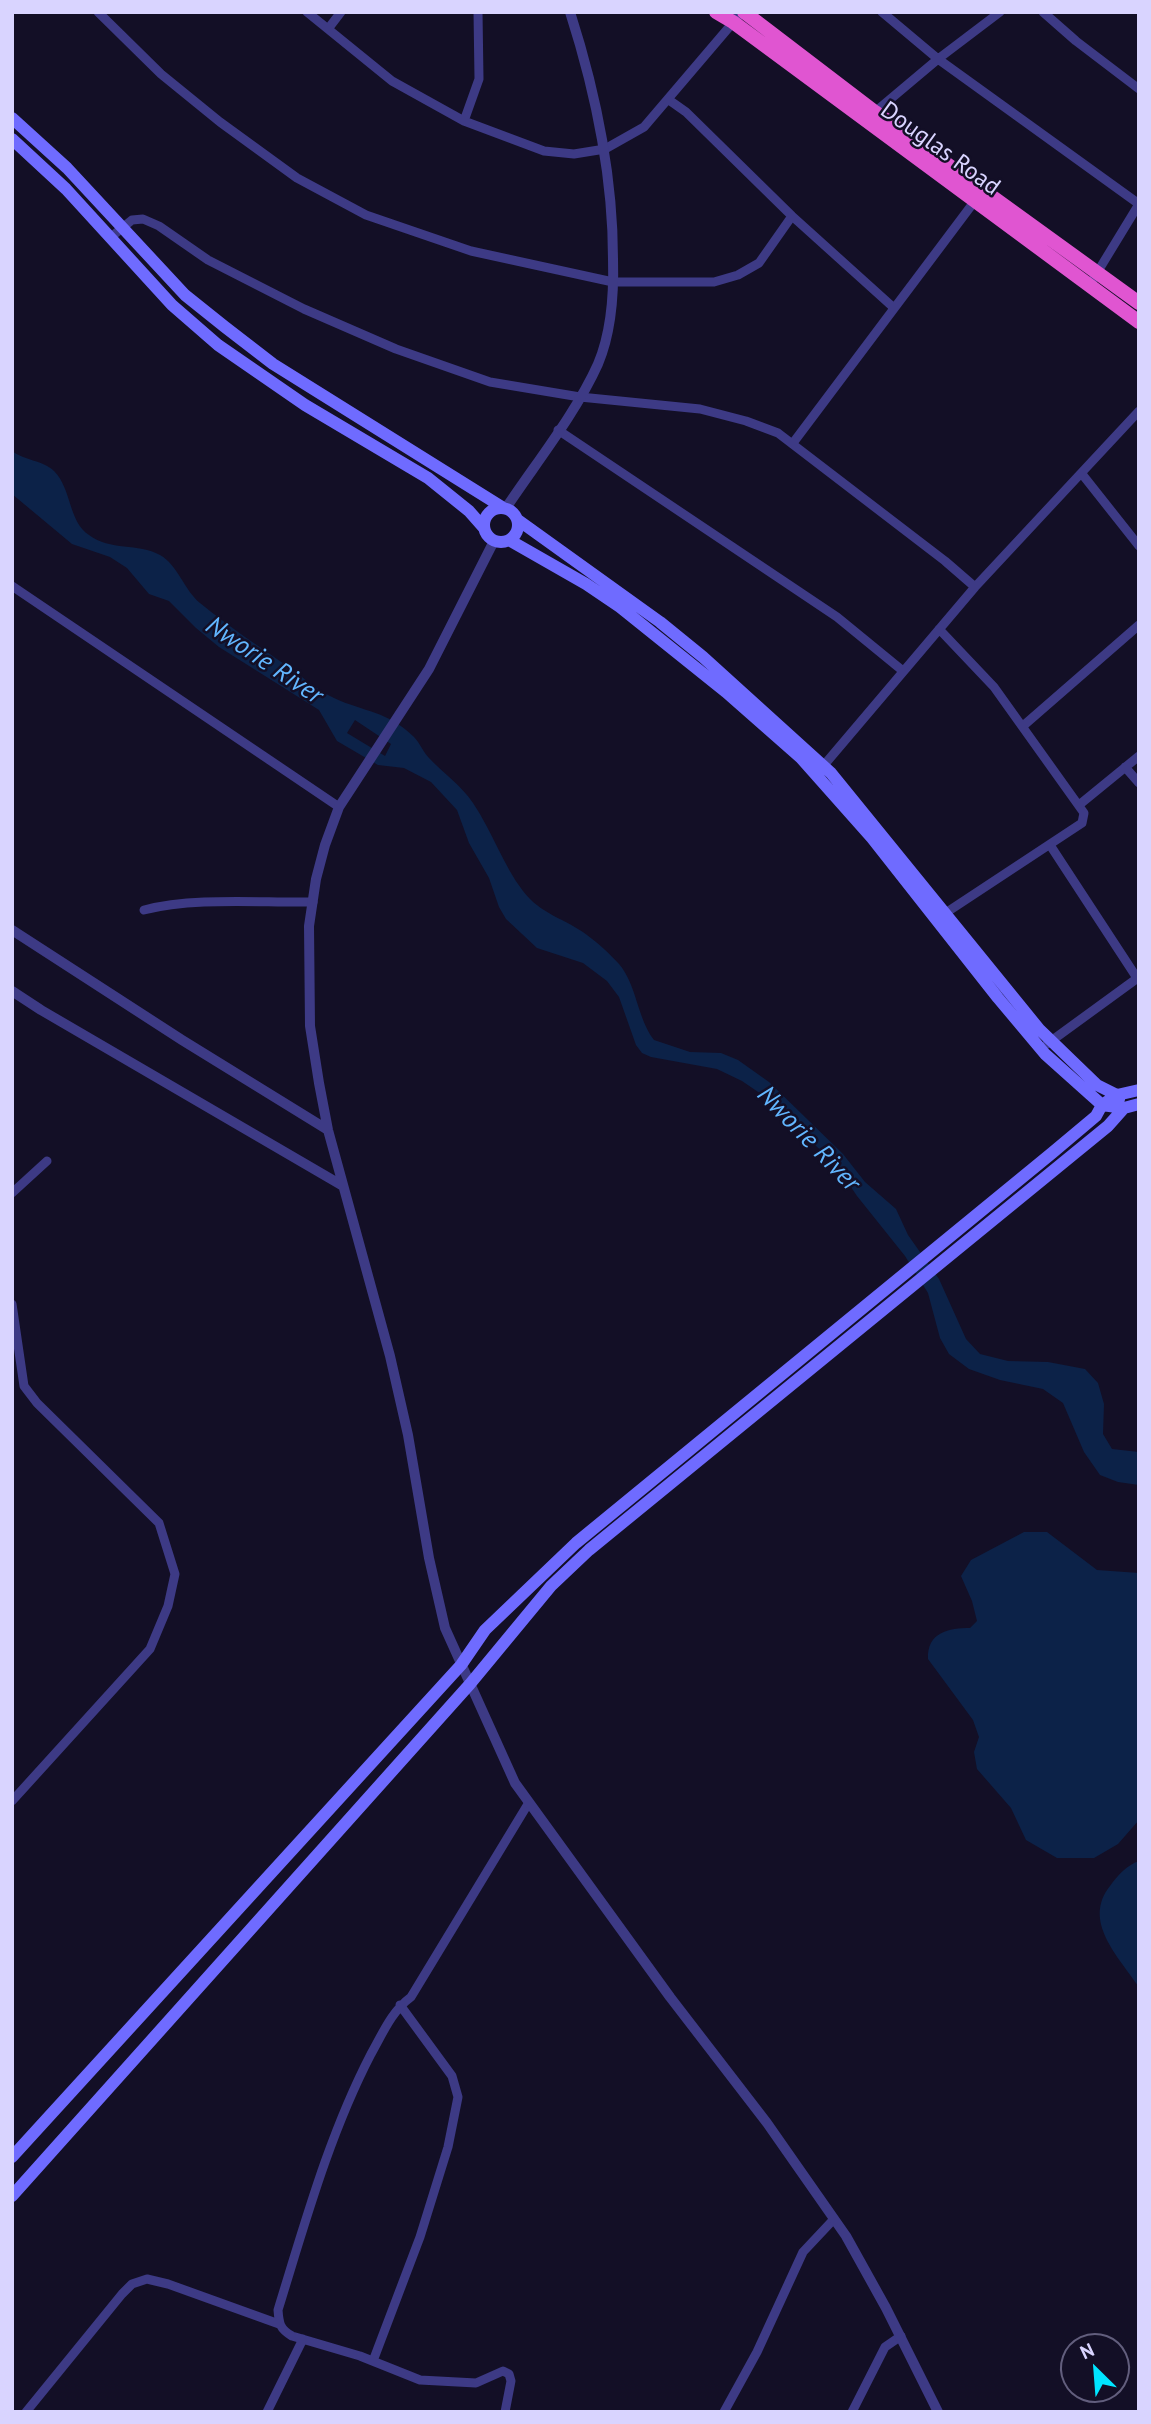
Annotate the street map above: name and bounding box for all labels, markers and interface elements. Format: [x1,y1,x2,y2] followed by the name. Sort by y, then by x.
[875,96,1005,202] street label: Douglas Road
[200,610,328,712] water label: Nworie River
[750,1080,866,1198] water label: Nworie River
[1060,2333,1130,2403] north arrow
[1076,2337,1098,2364] text: N

